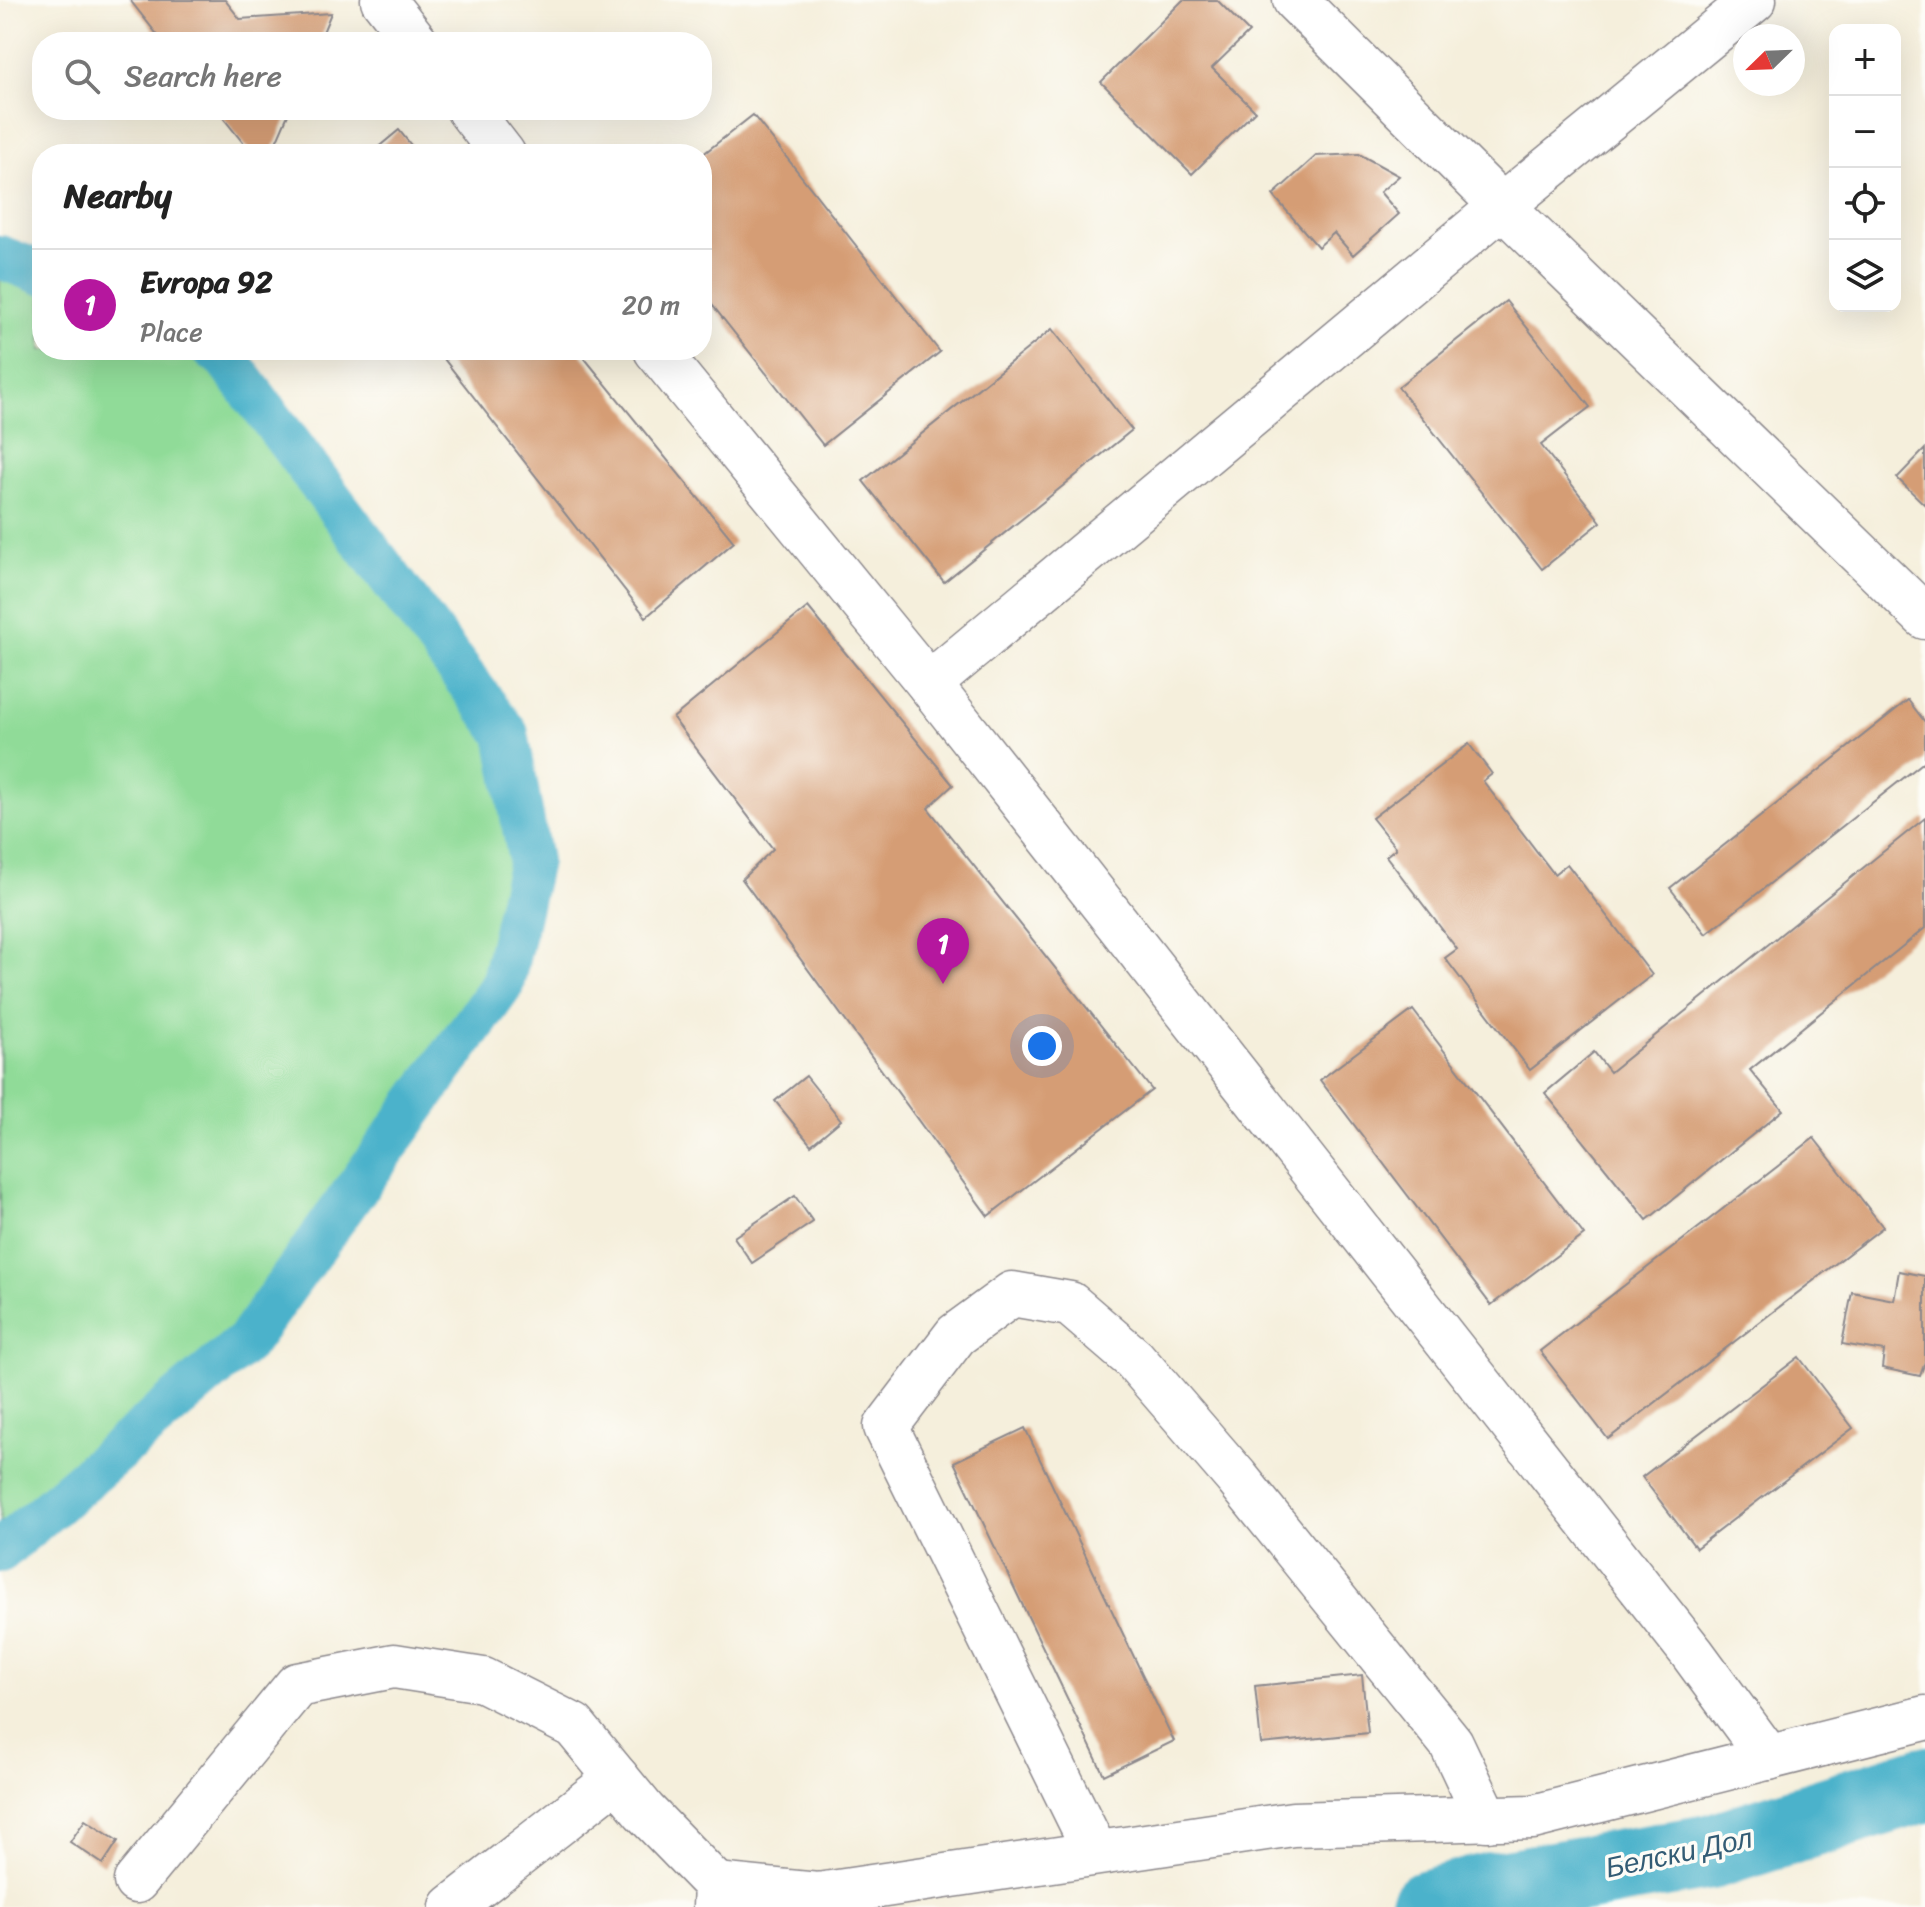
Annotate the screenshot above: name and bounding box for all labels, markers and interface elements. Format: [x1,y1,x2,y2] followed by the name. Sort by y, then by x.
[1733,24,1805,96] north arrow
[1829,24,1901,312] map controls
[1829,24,1901,96] button: +
[32,32,712,120] search box
[124,49,282,103] text: Search here
[60,54,104,98] icon: search
[1829,96,1901,168] button: −
[64,166,172,226] text: Nearby
[1829,168,1901,240] button: locate
[1829,240,1901,312] button: layers
[140,255,273,309] text: Evropa 92
[84,282,96,328] text: 1
[622,282,680,328] text: 20 m
[140,309,203,355] text: Place
[917,918,969,984] pin: 1
[1022,1026,1062,1066] your location
[1601,1813,1757,1892] water label: Белски Дол

